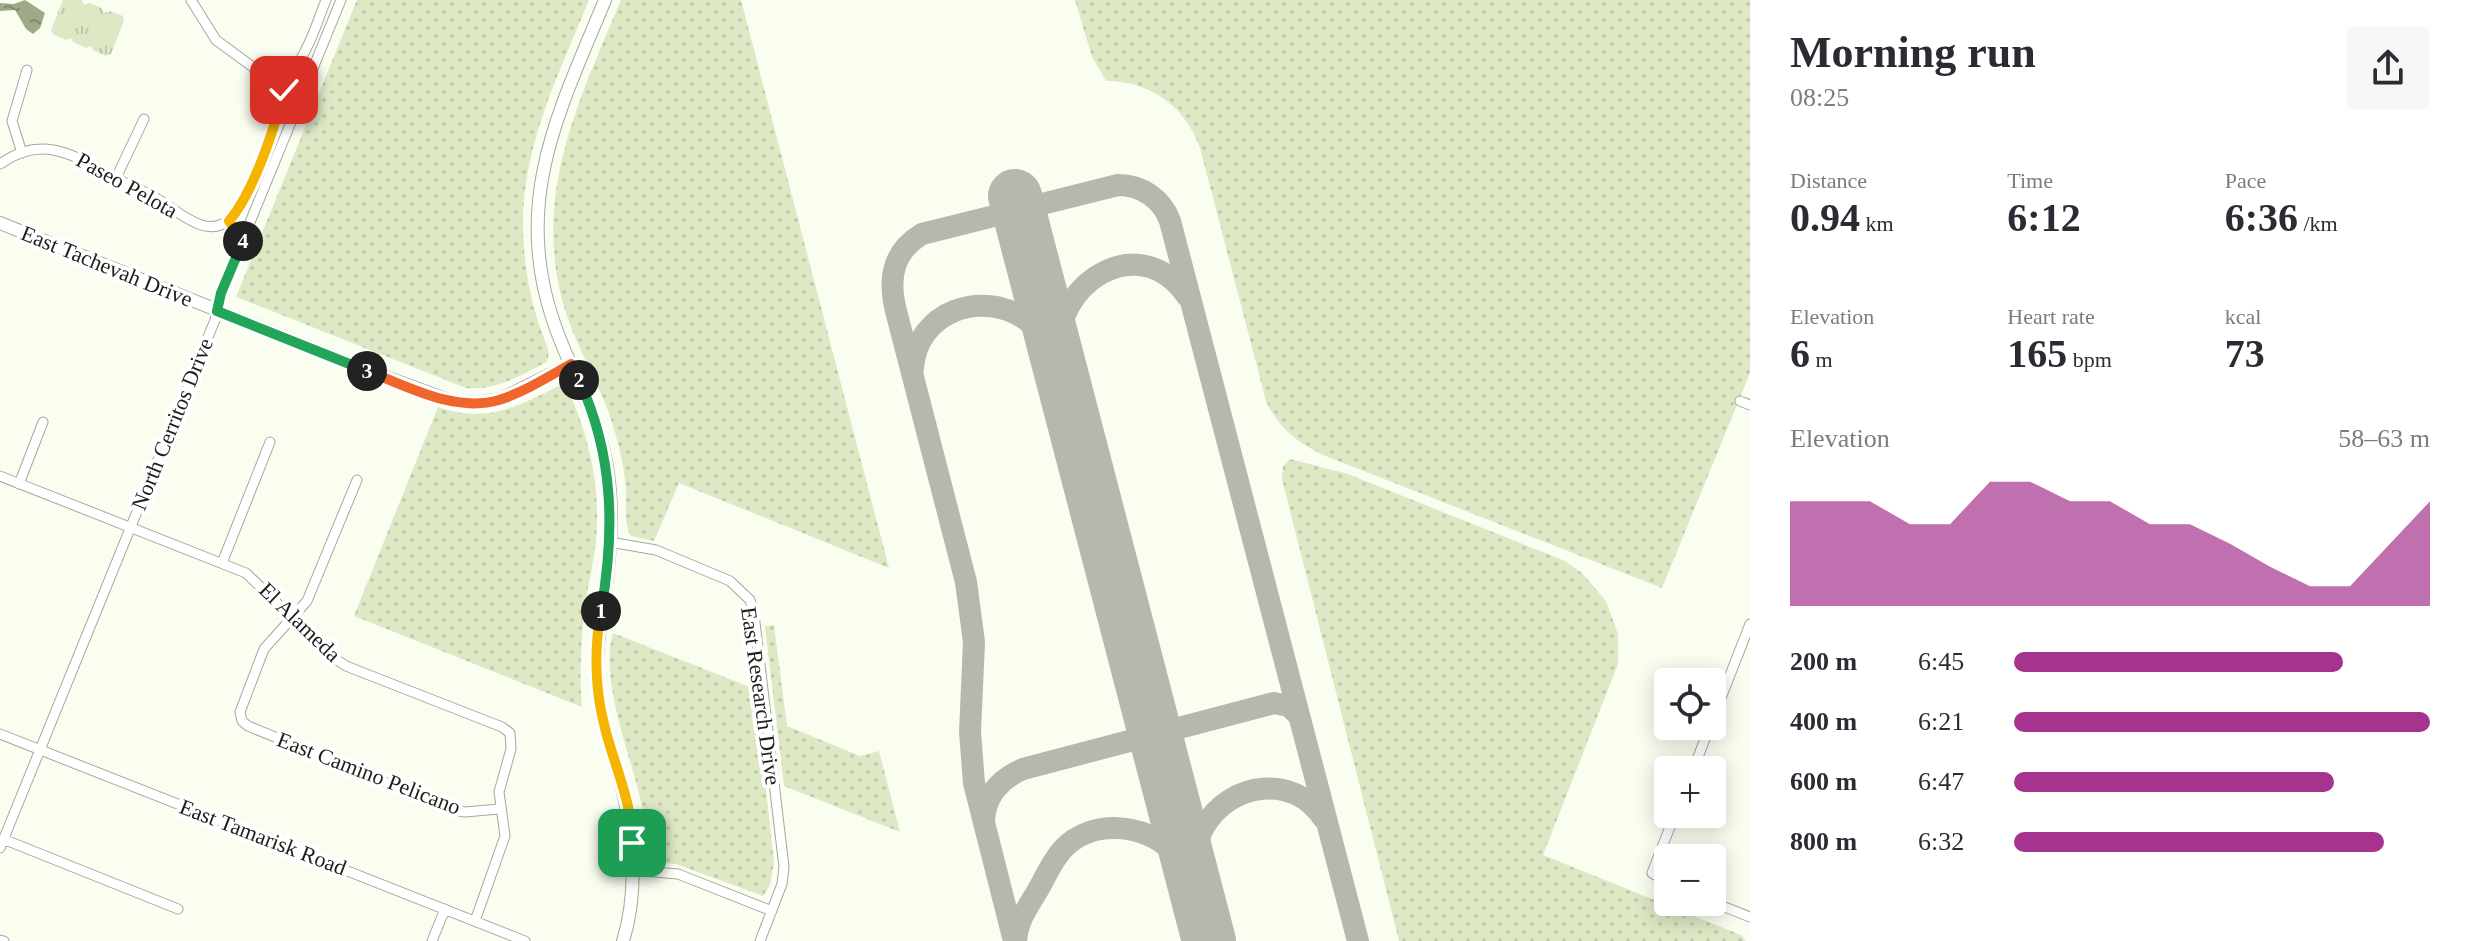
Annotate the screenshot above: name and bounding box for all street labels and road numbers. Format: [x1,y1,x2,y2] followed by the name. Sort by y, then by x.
[72,147,182,223] street label: Paseo Pelota
[18,220,196,312] street label: East Tachevah Drive
[126,334,218,514] street label: North Cerritos Drive
[254,577,346,667] street label: El Alameda
[736,605,786,787] street label: East Research Drive
[274,727,464,819] street label: East Camino Pelicano
[176,794,350,880] street label: East Tamarisk Road

